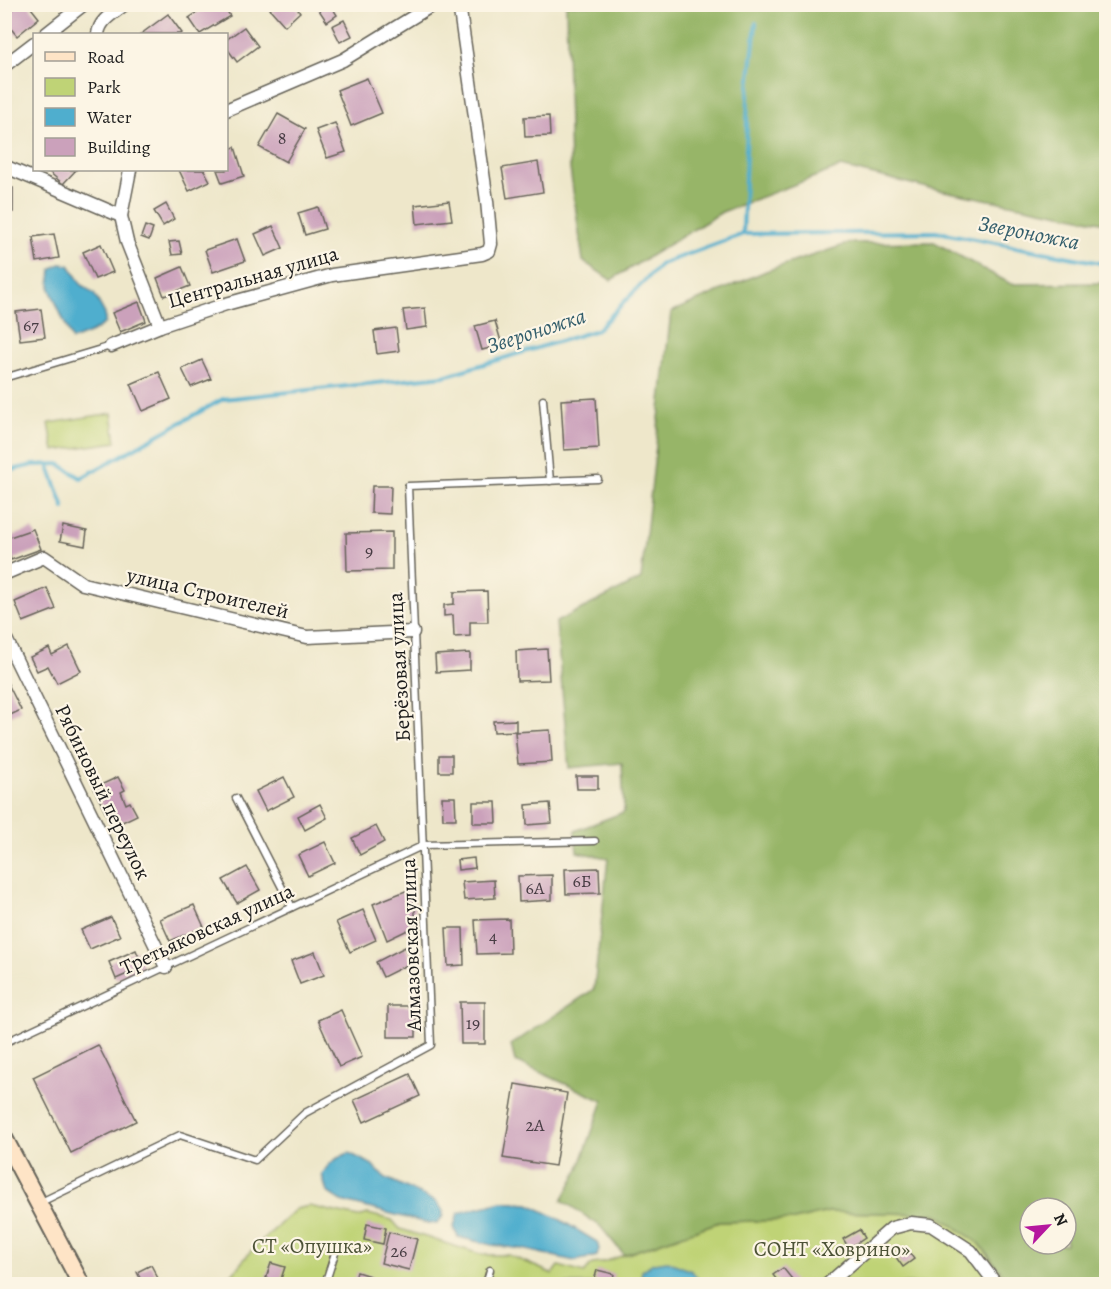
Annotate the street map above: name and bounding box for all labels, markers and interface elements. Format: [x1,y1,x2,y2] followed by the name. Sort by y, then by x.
[33,33,228,171] legend
[87,45,125,69] text: Road
[87,75,121,99] text: Park
[86,105,132,129] text: Water
[278,126,286,150] house number: 8
[87,135,151,159] text: Building
[976,208,1082,257] water label: Звероножка
[164,239,342,315] street label: Центральная улица
[483,301,590,361] water label: Звероножка
[23,313,39,337] house number: 67
[365,539,373,563] house number: 9
[123,561,292,625] street label: улица Строителей
[381,591,417,743] street label: Берёзовая улица
[48,700,158,884] street label: Рябиновый переулок
[394,858,428,1033] street label: Алмазовская улица
[572,869,592,893] house number: 6Б
[116,876,299,981] street label: Третьяковская улица
[526,876,545,900] house number: 6А
[489,924,497,948] house number: 4
[466,1011,480,1035] house number: 19
[525,1113,545,1137] house number: 2А
[1018,1196,1078,1256] north arrow
[1048,1210,1073,1230] text: N
[252,1232,372,1260] park label: СТ «Опушка»
[754,1235,910,1263] park label: СОНТ «Ховрино»
[391,1239,407,1263] house number: 26

